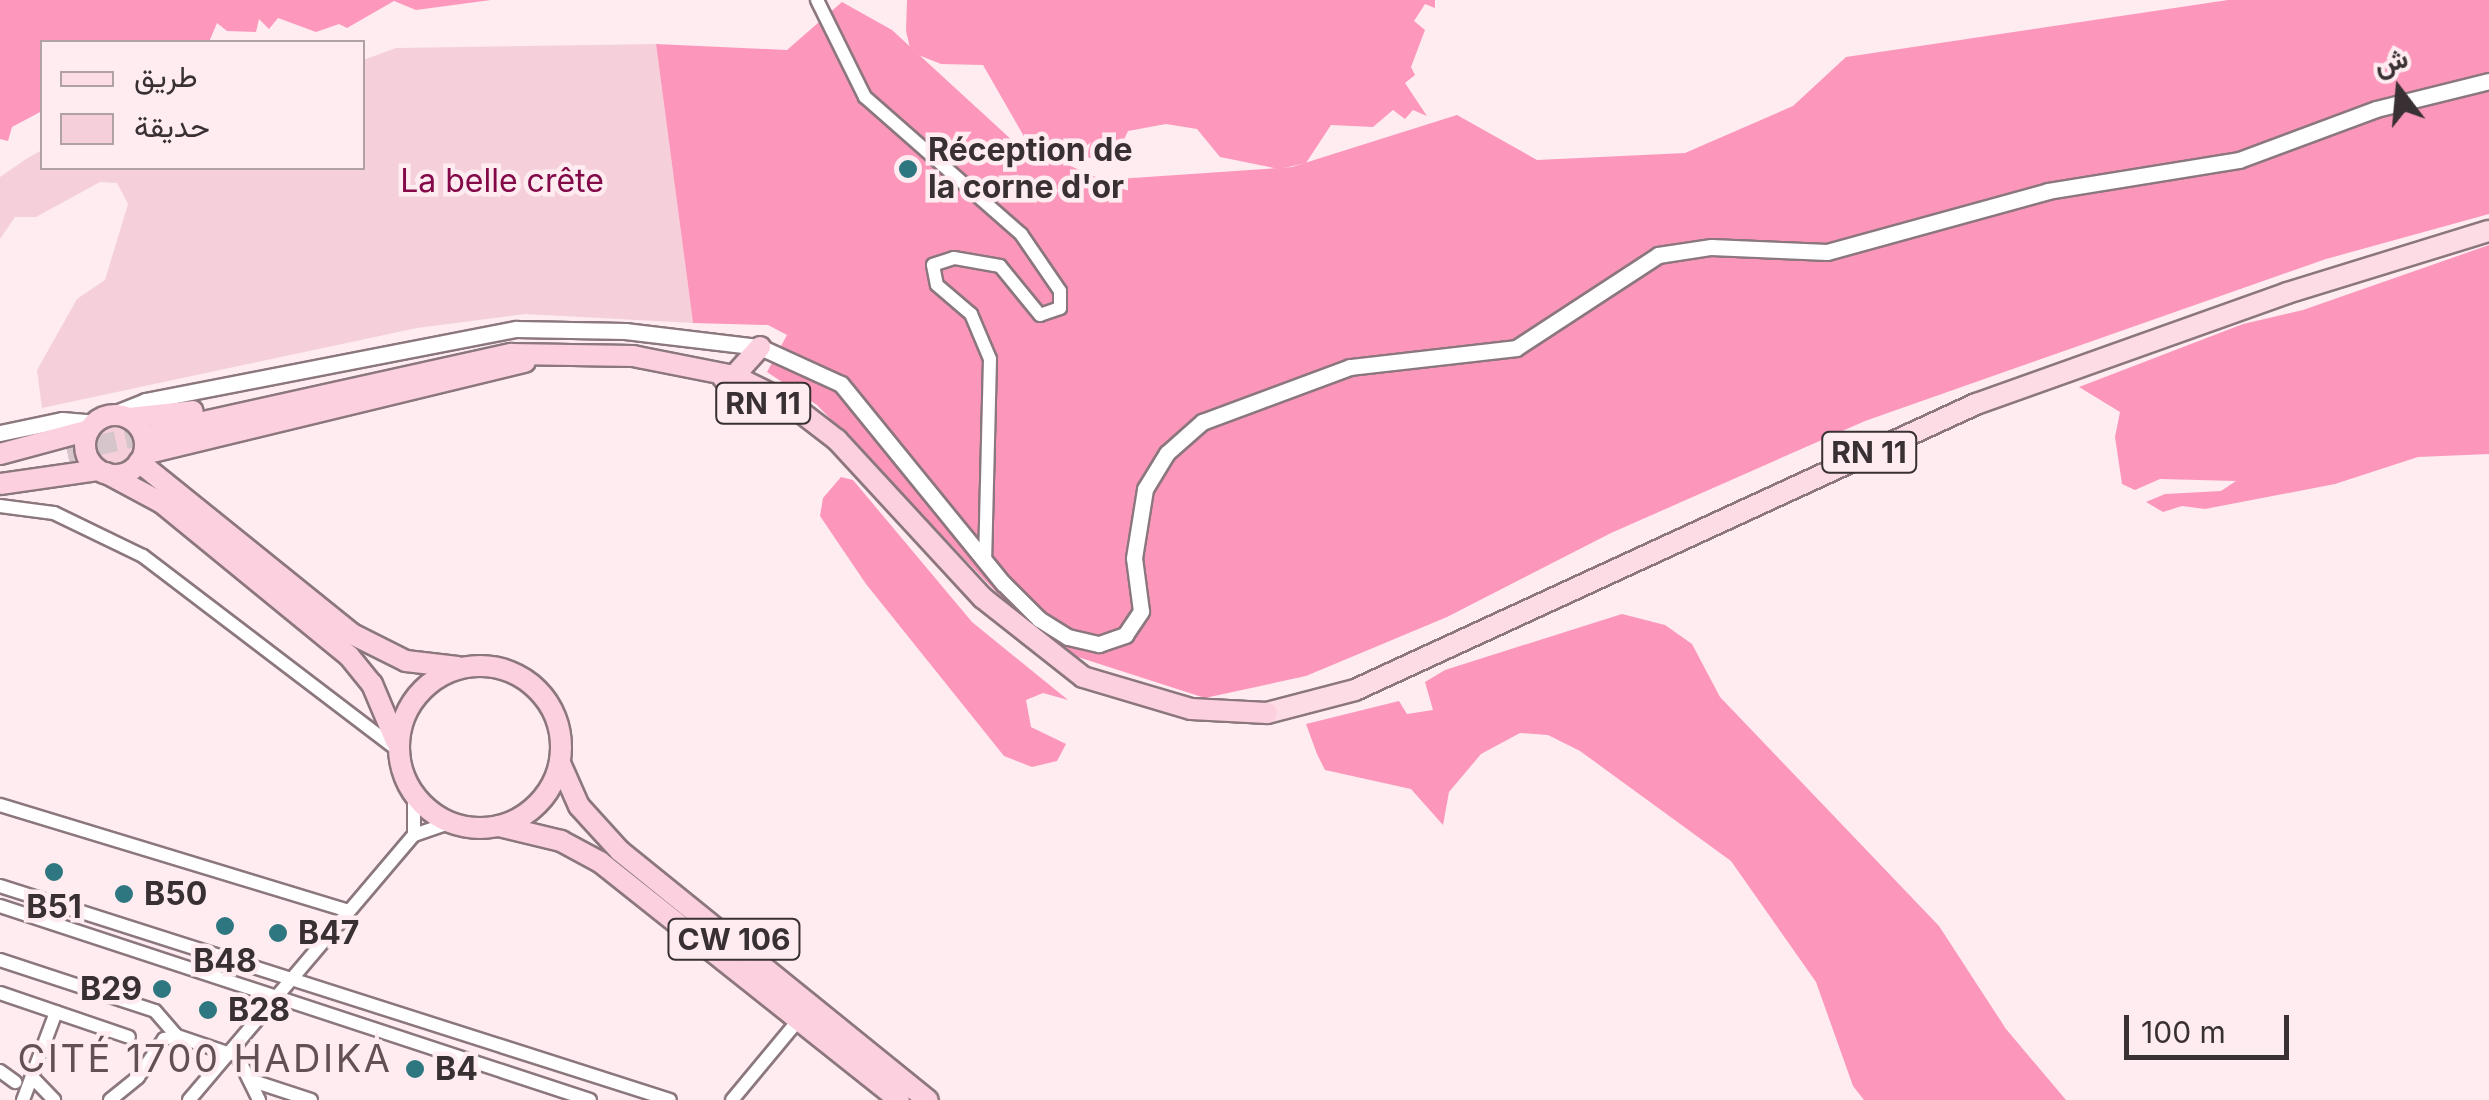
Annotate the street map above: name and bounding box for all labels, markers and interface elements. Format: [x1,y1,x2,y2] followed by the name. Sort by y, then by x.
[40,40,365,170] legend
[2349,40,2449,140] north arrow
[2370,40,2412,82] text: ش
[134,58,198,94] text: طريق
[134,108,210,144] text: حديقة
[928,132,1132,207] place label: Réception de la corne d'or
[897,158,919,180] marker: Réception de la corne d'or
[400,162,604,200] park label: La belle crête
[713,378,813,428] road number: RN 11
[1819,427,1919,477] road number: RN 11
[43,861,65,883] marker: B51
[144,875,207,913] place label: B50
[113,883,135,905] marker: B50
[26,888,82,926] place label: B51
[298,914,359,952] place label: B47
[666,914,802,964] road number: CW 106
[214,915,236,937] marker: B48
[267,922,289,944] marker: B47
[193,942,257,980] place label: B48
[80,970,142,1008] place label: B29
[151,978,173,1000] marker: B29
[228,991,290,1029] place label: B28
[2129,995,2294,1057] scale bar
[197,999,219,1021] marker: B28
[2141,1014,2226,1050] text: 100 m
[18,1036,392,1082] district label: CITÉ 1700 HADIKA
[435,1050,478,1088] place label: B4
[404,1058,426,1080] marker: B4

